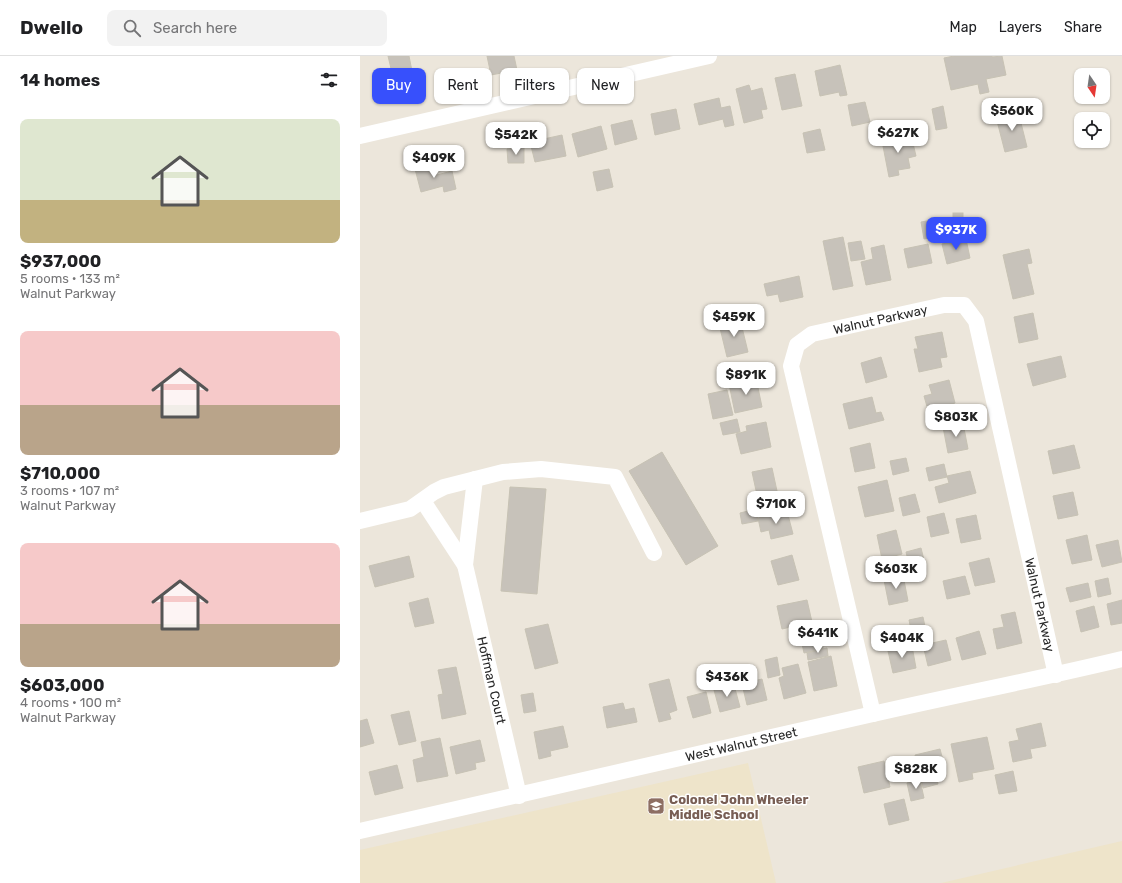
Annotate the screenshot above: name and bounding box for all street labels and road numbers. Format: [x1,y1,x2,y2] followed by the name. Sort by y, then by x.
[832,301,929,337] street label: Walnut Parkway
[1022,556,1058,653] street label: Walnut Parkway
[474,635,509,726] street label: Hoffman Court
[684,724,799,764] street label: West Walnut Street

